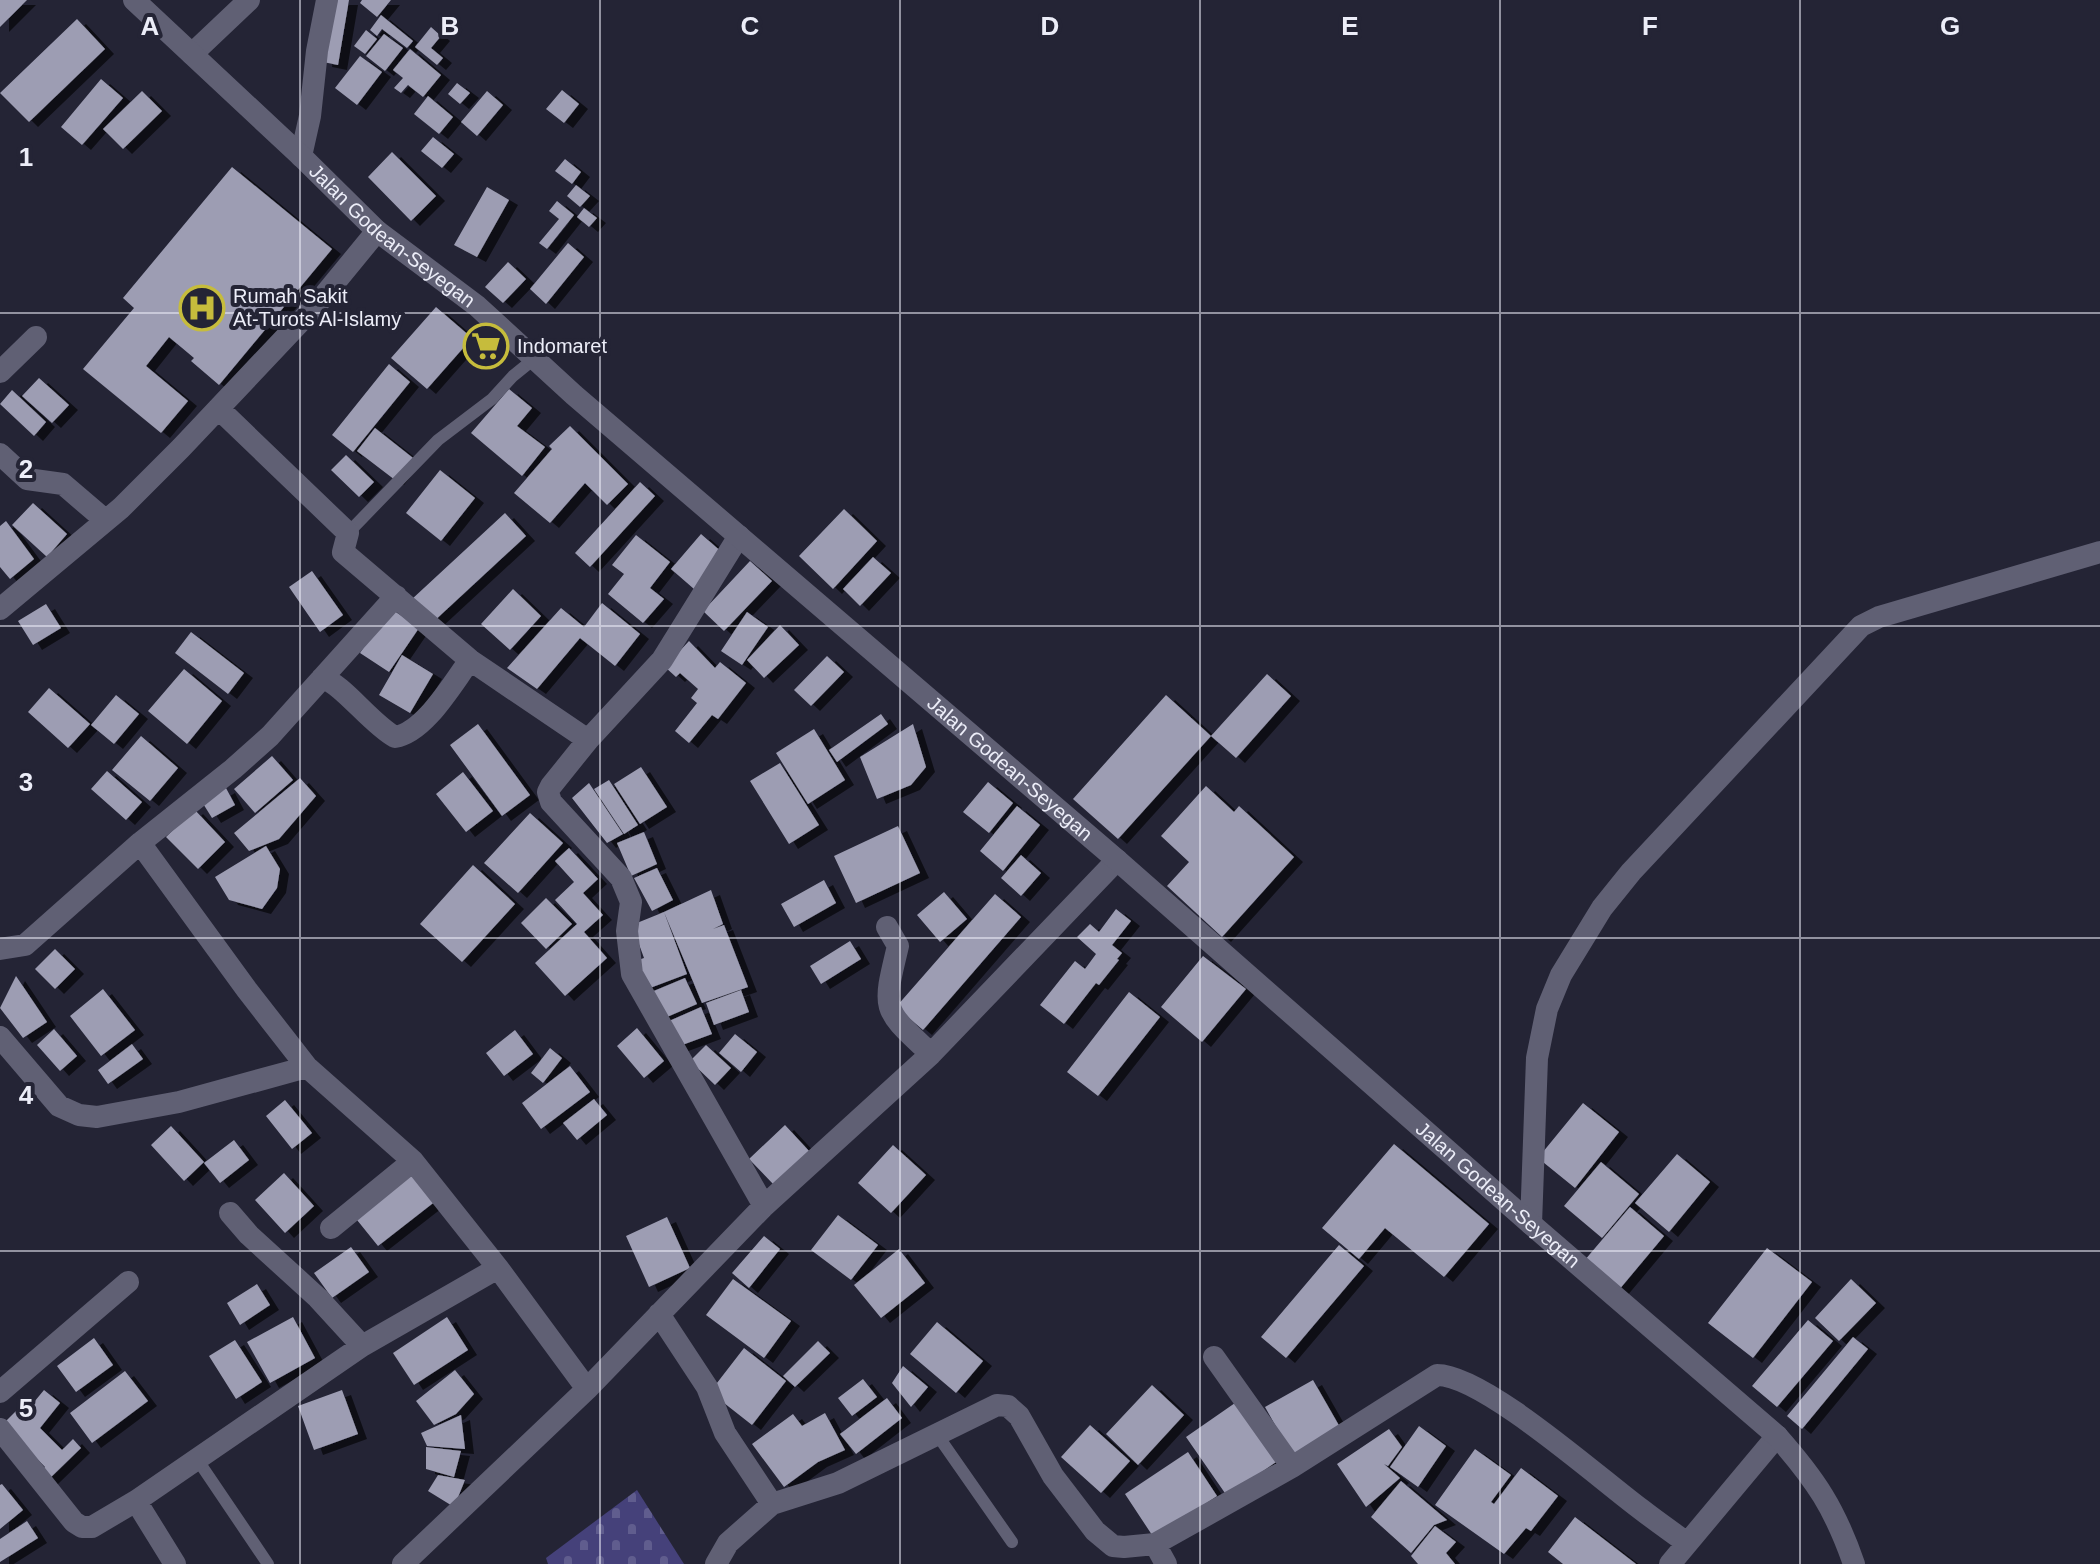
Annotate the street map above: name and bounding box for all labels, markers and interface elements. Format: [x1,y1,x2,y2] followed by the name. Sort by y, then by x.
[141,11,160,41] text: A
[441,11,459,41] text: B
[741,11,760,41] text: C
[1041,11,1059,41] text: D
[1341,11,1359,41] text: E
[1642,11,1658,41] text: F
[1940,11,1960,41] text: G
[19,142,33,172] text: 1
[305,160,479,312] street label: Jalan Godean-Seyegan
[178,284,226,332] hospital icon: Rumah Sakit At-Turots Al-Islamy
[233,285,401,330] place label: Rumah Sakit At-Turots Al-Islamy
[462,322,510,370] supermarket icon: Indomaret
[517,335,607,357] place label: Indomaret
[19,454,33,484] text: 2
[923,692,1097,845] street label: Jalan Godean-Seyegan
[19,767,33,797] text: 3
[19,1080,34,1110] text: 4
[1412,1117,1584,1272] street label: Jalan Godean-Seyegan
[19,1393,33,1423] text: 5

